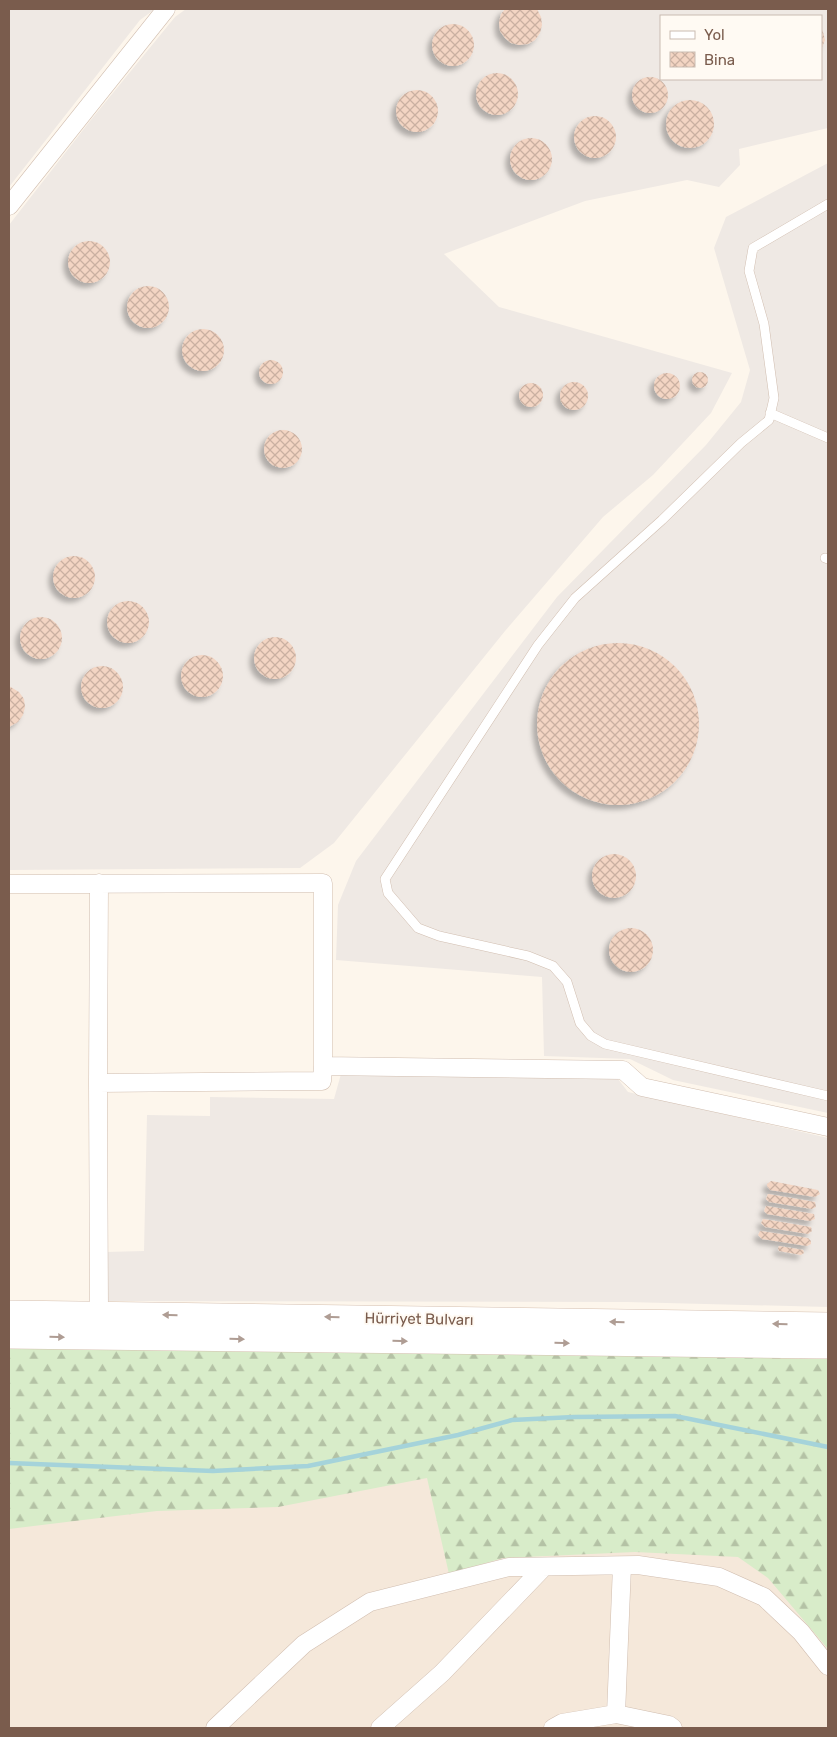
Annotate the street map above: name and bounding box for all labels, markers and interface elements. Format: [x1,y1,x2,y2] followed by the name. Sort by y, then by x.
[660,15,822,80] legend
[704,26,725,44] text: Yol
[704,51,735,69] text: Bina
[364,1309,474,1329] street label: Hürriyet Bulvarı
[161,1311,177,1319] one-way arrow
[324,1313,340,1321] one-way arrow
[609,1317,625,1325] one-way arrow
[771,1320,787,1328] one-way arrow
[50,1333,66,1341] one-way arrow
[230,1335,246,1343] one-way arrow
[392,1337,408,1345] one-way arrow
[555,1339,571,1347] one-way arrow

